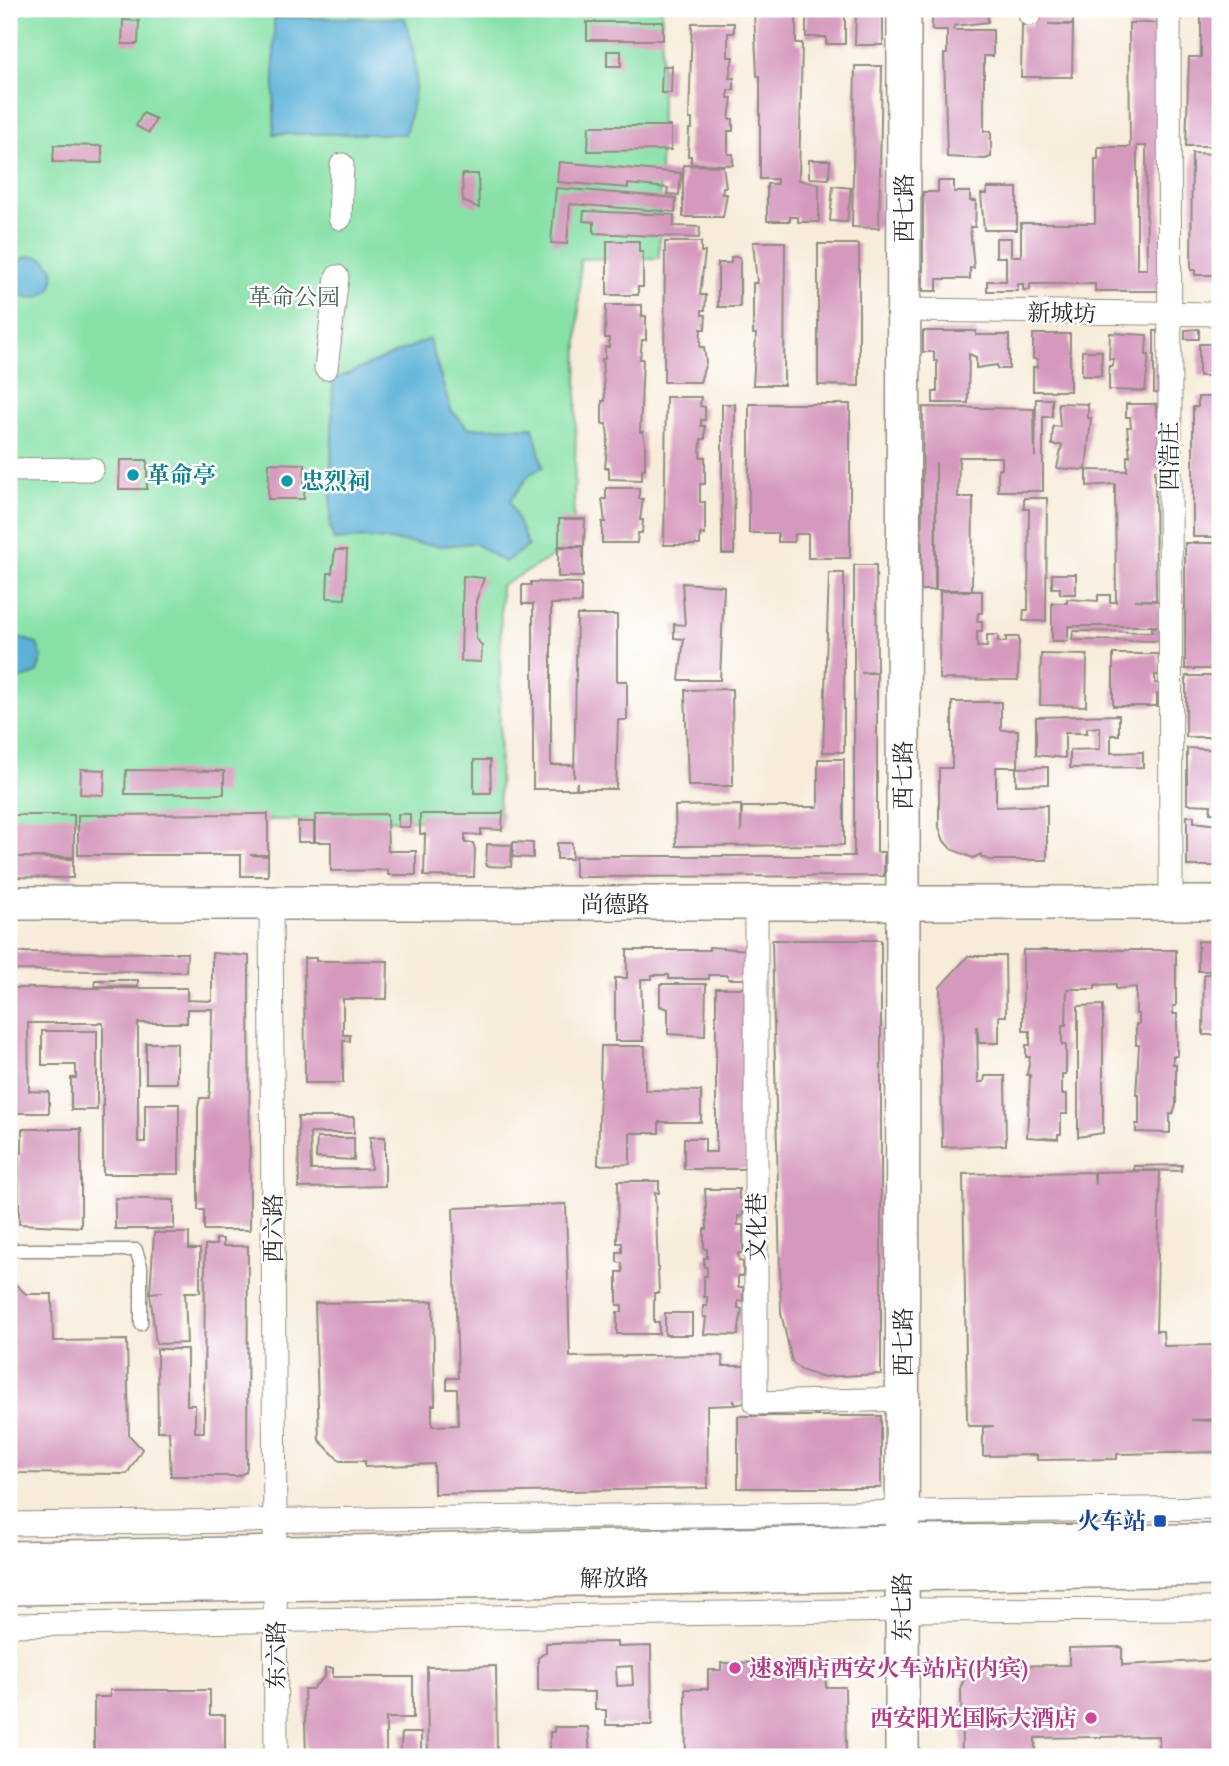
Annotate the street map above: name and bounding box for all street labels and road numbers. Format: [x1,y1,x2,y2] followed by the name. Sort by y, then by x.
[889,174,919,243] street label: 西七路
[1027,297,1097,329] street label: 新城坊
[1154,422,1184,491] street label: 四浩庄
[888,741,918,810] street label: 西七路
[581,889,650,919] street label: 尚德路
[741,1193,771,1262] street label: 文化巷
[258,1194,288,1263] street label: 西六路
[888,1308,918,1377] street label: 西七路
[579,1562,649,1594] street label: 解放路
[887,1573,917,1642] street label: 东七路
[261,1621,291,1690] street label: 东六路

